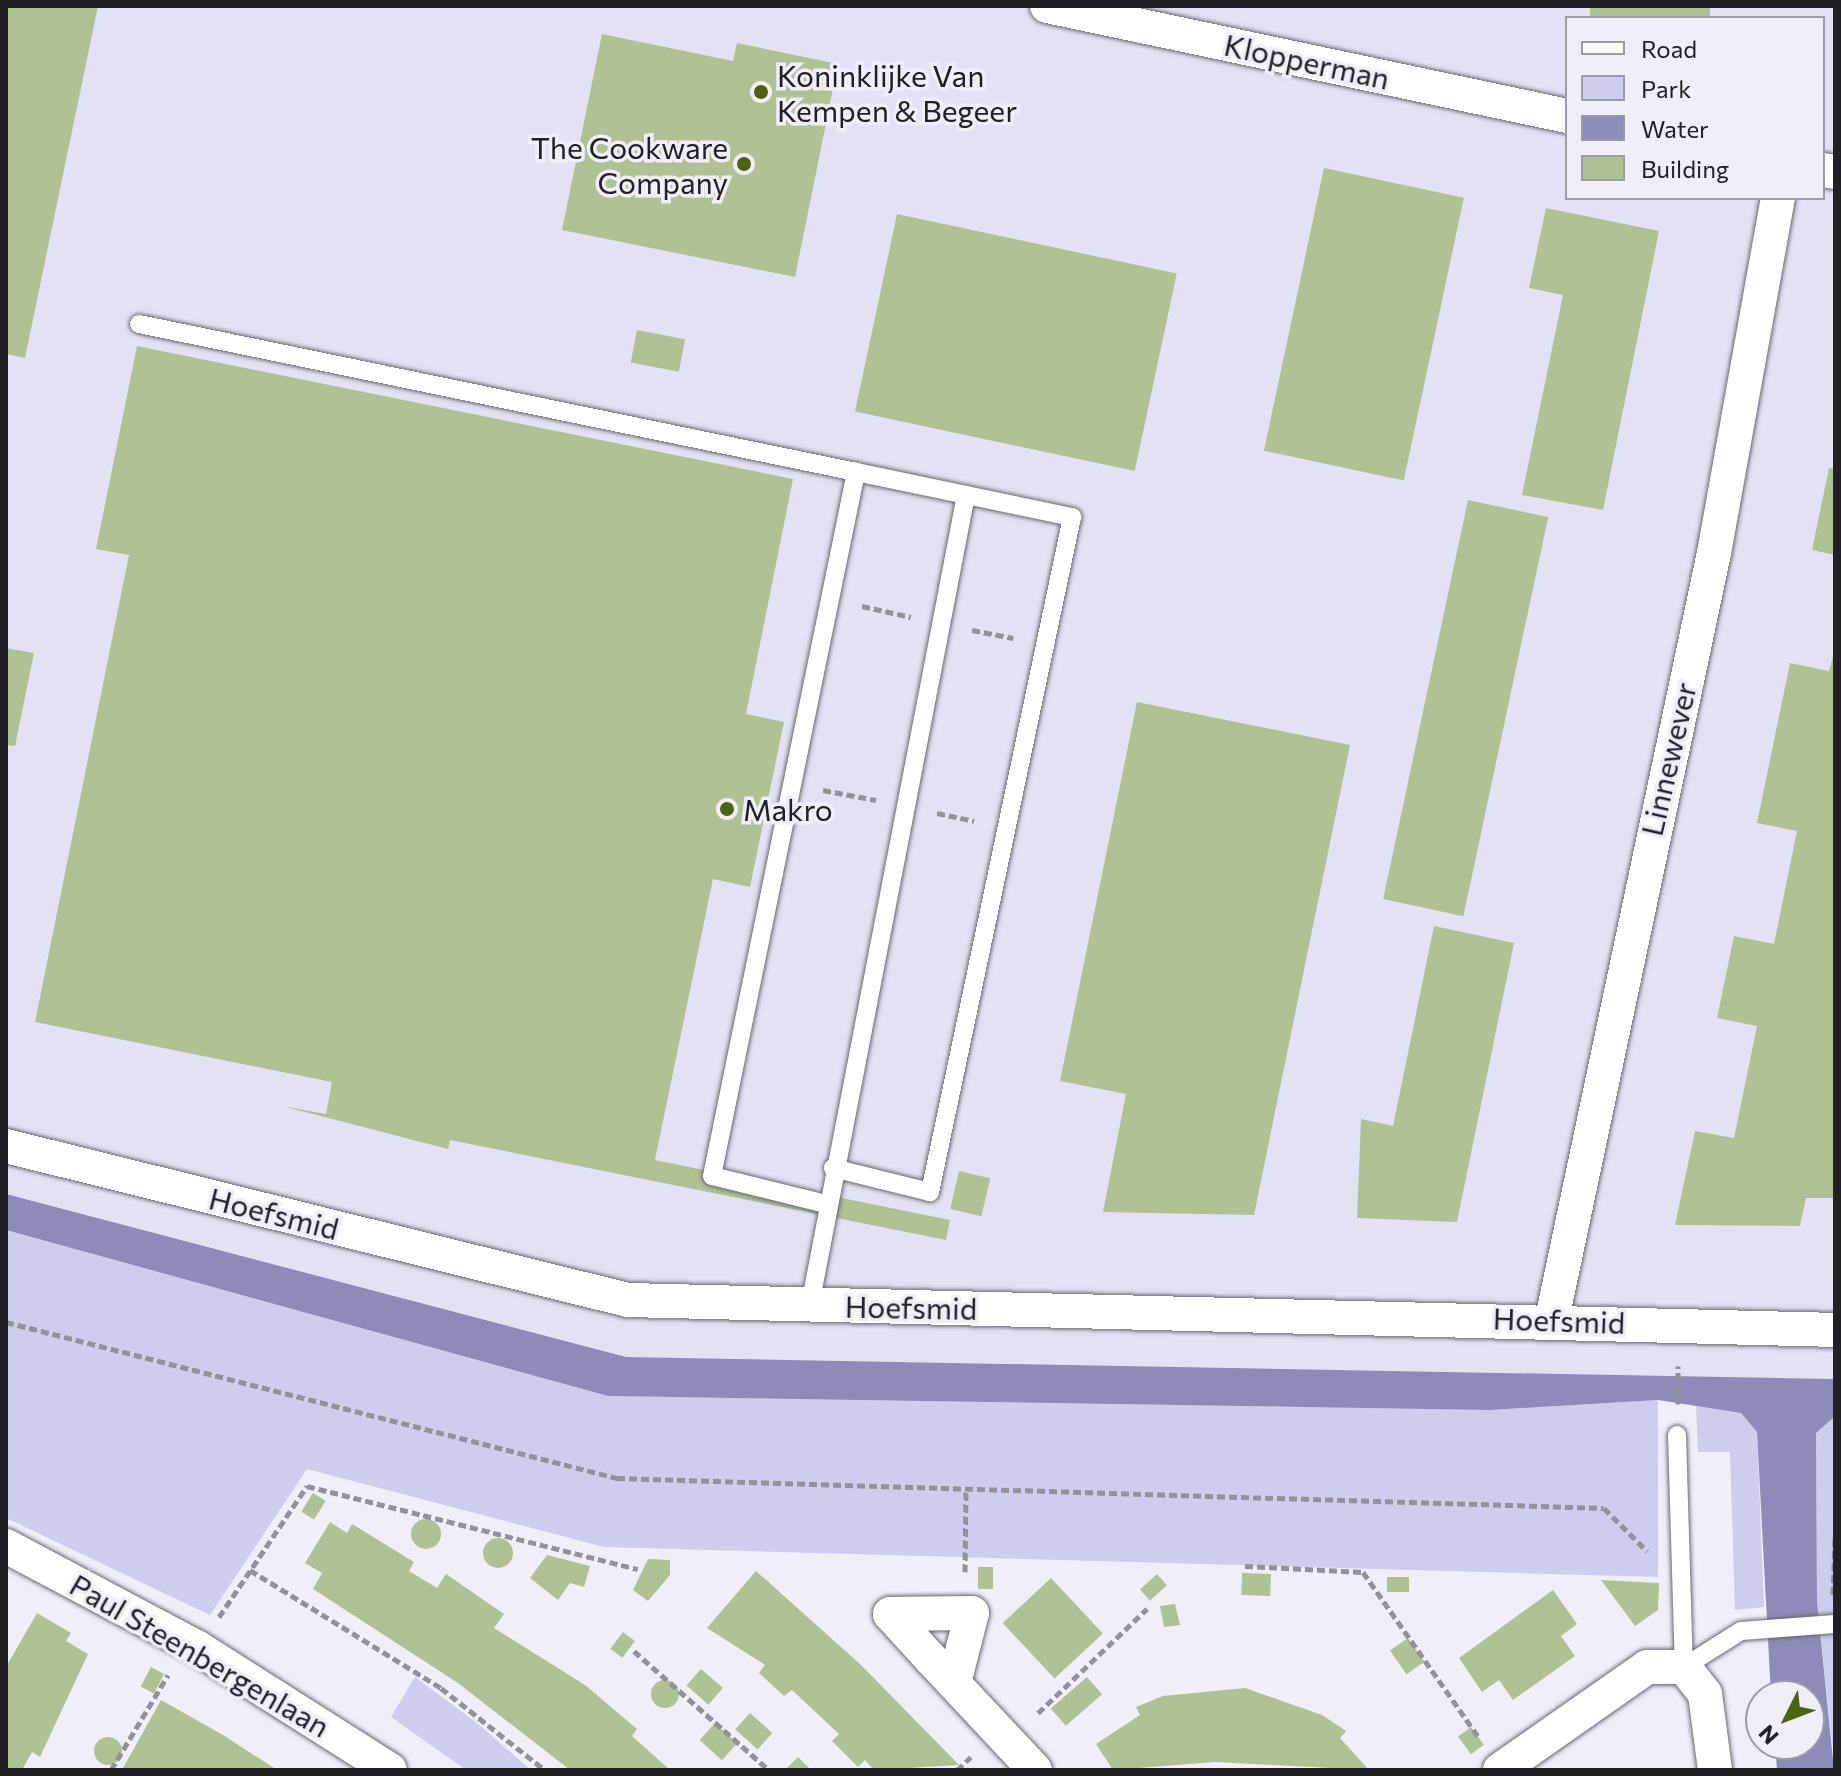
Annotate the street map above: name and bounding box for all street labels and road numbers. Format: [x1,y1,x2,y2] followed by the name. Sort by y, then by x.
[1221,26,1393,96] street label: Klopperman
[1633,679,1703,839] street label: Linnewever
[205,1180,343,1246] street label: Hoefsmid
[845,1288,977,1326] street label: Hoefsmid
[1492,1300,1626,1340] street label: Hoefsmid
[64,1566,336,1744] street label: Paul Steenbergenlaan

